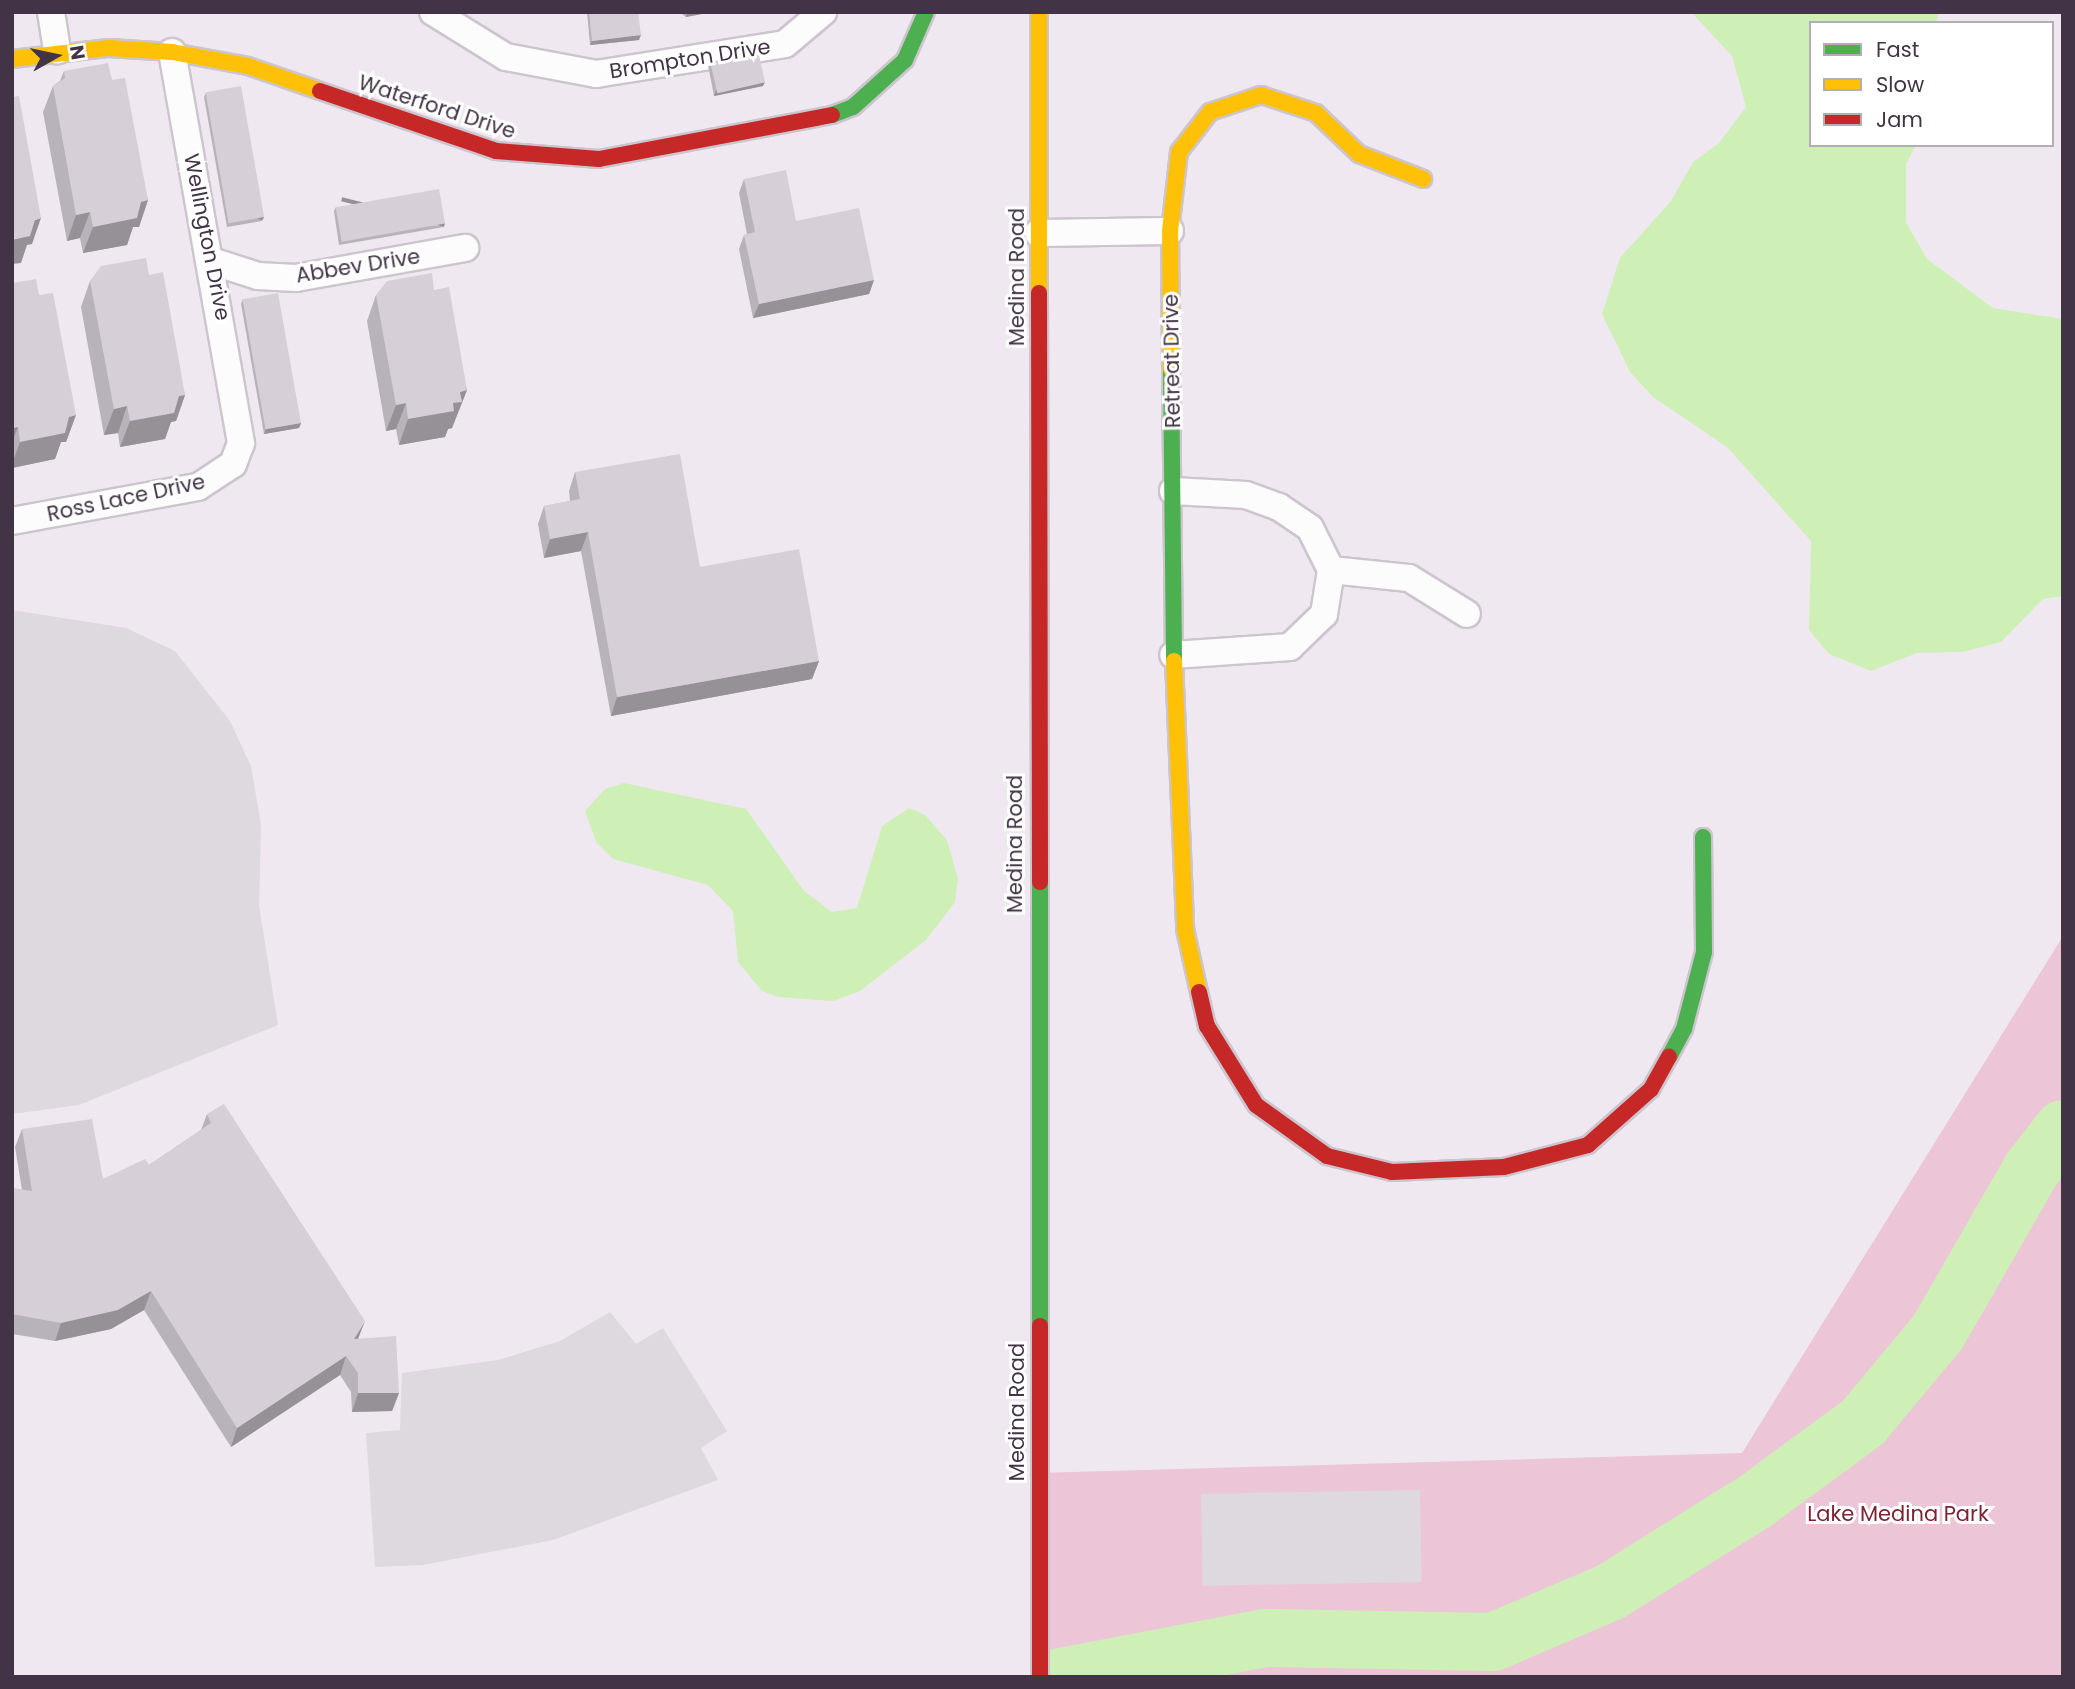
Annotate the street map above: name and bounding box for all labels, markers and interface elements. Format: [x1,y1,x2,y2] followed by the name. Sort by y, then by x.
[21,21,91,91] north arrow
[1809,21,2054,147] legend
[608,34,772,84] street label: Brompton Drive
[1876,35,1919,64] text: Fast
[63,43,92,62] text: N
[355,70,519,144] street label: Waterford Drive
[1876,70,1924,99] text: Slow
[1876,105,1923,134] text: Jam
[178,151,236,323] street label: Wellington Drive
[1004,208,1030,346] street label: Medina Road
[294,244,422,288] street label: Abbev Drive
[1158,294,1186,428] street label: Retreat Drive
[45,469,207,527] street label: Ross Lace Drive
[1002,775,1028,913] street label: Medina Road
[1004,1343,1030,1481] street label: Medina Road
[1807,1501,1989,1527] park label: Lake Medina Park

